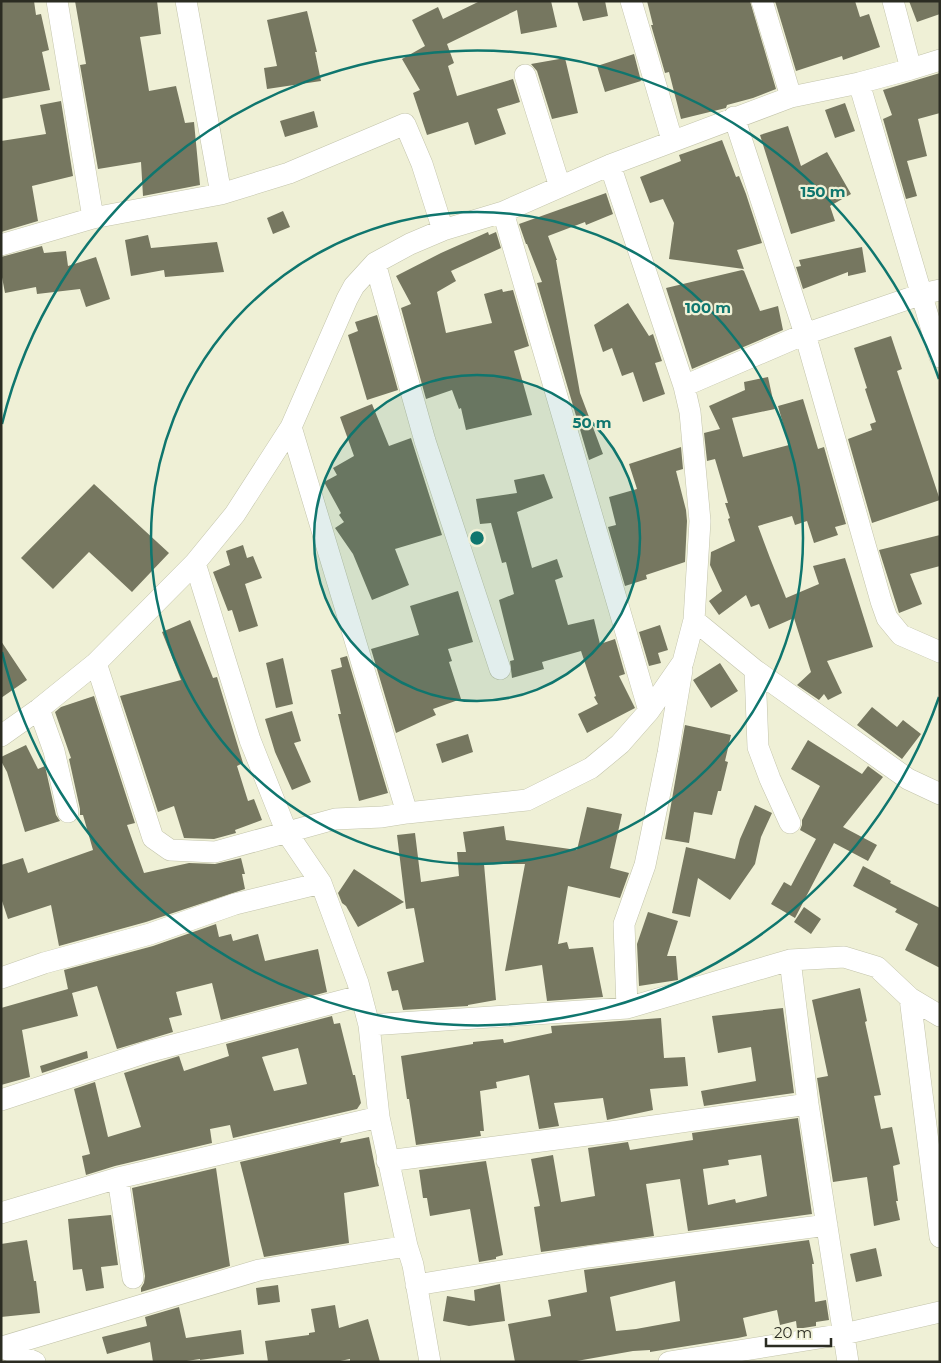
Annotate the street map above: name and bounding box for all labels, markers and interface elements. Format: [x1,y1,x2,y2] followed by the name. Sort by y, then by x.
[801,182,845,201] text: 150 m
[685,298,731,317] text: 100 m
[572,413,612,432] text: 50 m
[468,529,486,547] centre of rings
[766,1316,831,1348] scale bar
[774,1323,812,1342] text: 20 m

